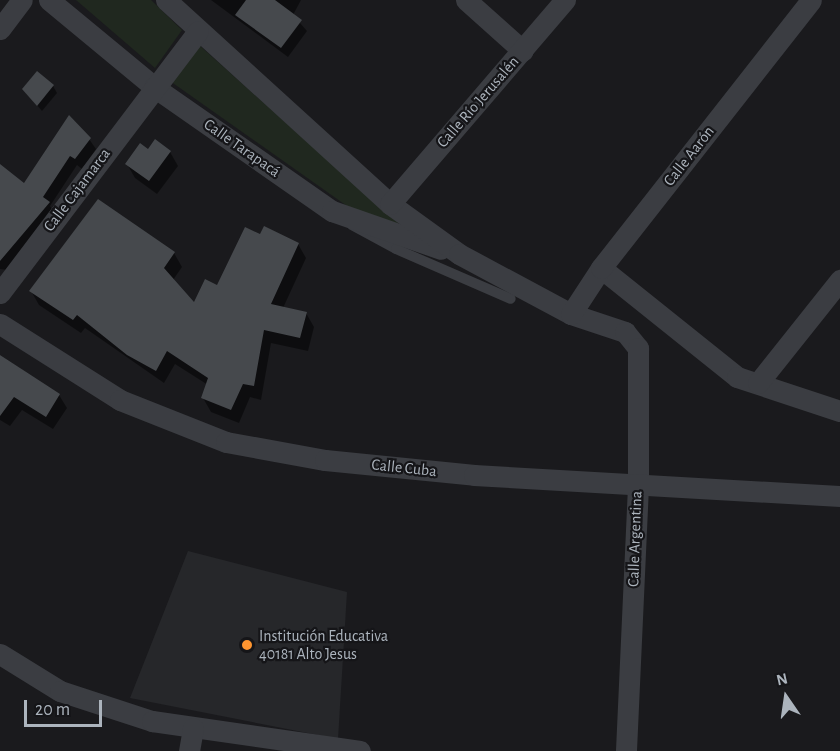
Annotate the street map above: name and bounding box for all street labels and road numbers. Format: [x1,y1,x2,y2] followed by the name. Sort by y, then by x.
[433,52,523,152] street label: Calle Río Jerusalén
[200,115,284,181] street label: Calle Tarapacá
[660,122,718,190] street label: Calle Aarón
[39,145,115,235] street label: Calle Cajamarca
[370,455,438,481] street label: Calle Cuba
[624,491,646,587] street label: Calle Argentina

